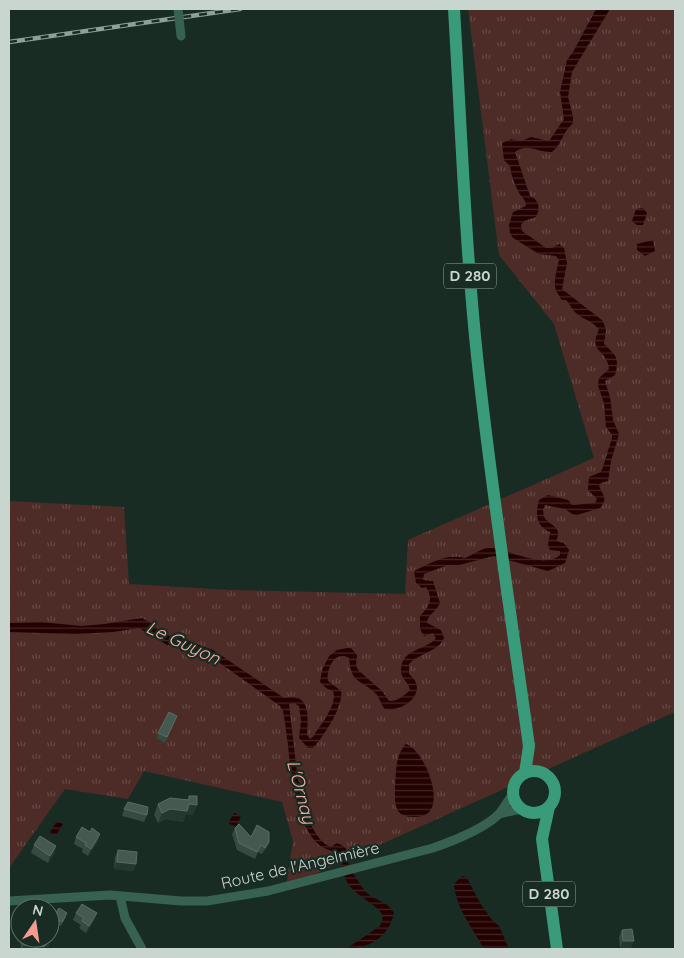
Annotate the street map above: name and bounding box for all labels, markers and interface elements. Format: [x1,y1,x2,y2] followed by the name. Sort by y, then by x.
[444,264,496,288] road number: D 280
[143,615,224,670] water label: Le Guyon
[282,757,322,828] water label: L'Ornay
[219,837,381,893] street label: Route de l'Angelmière
[523,882,575,906] road number: D 280
[10,898,60,948] north arrow
[31,900,45,920] text: N

